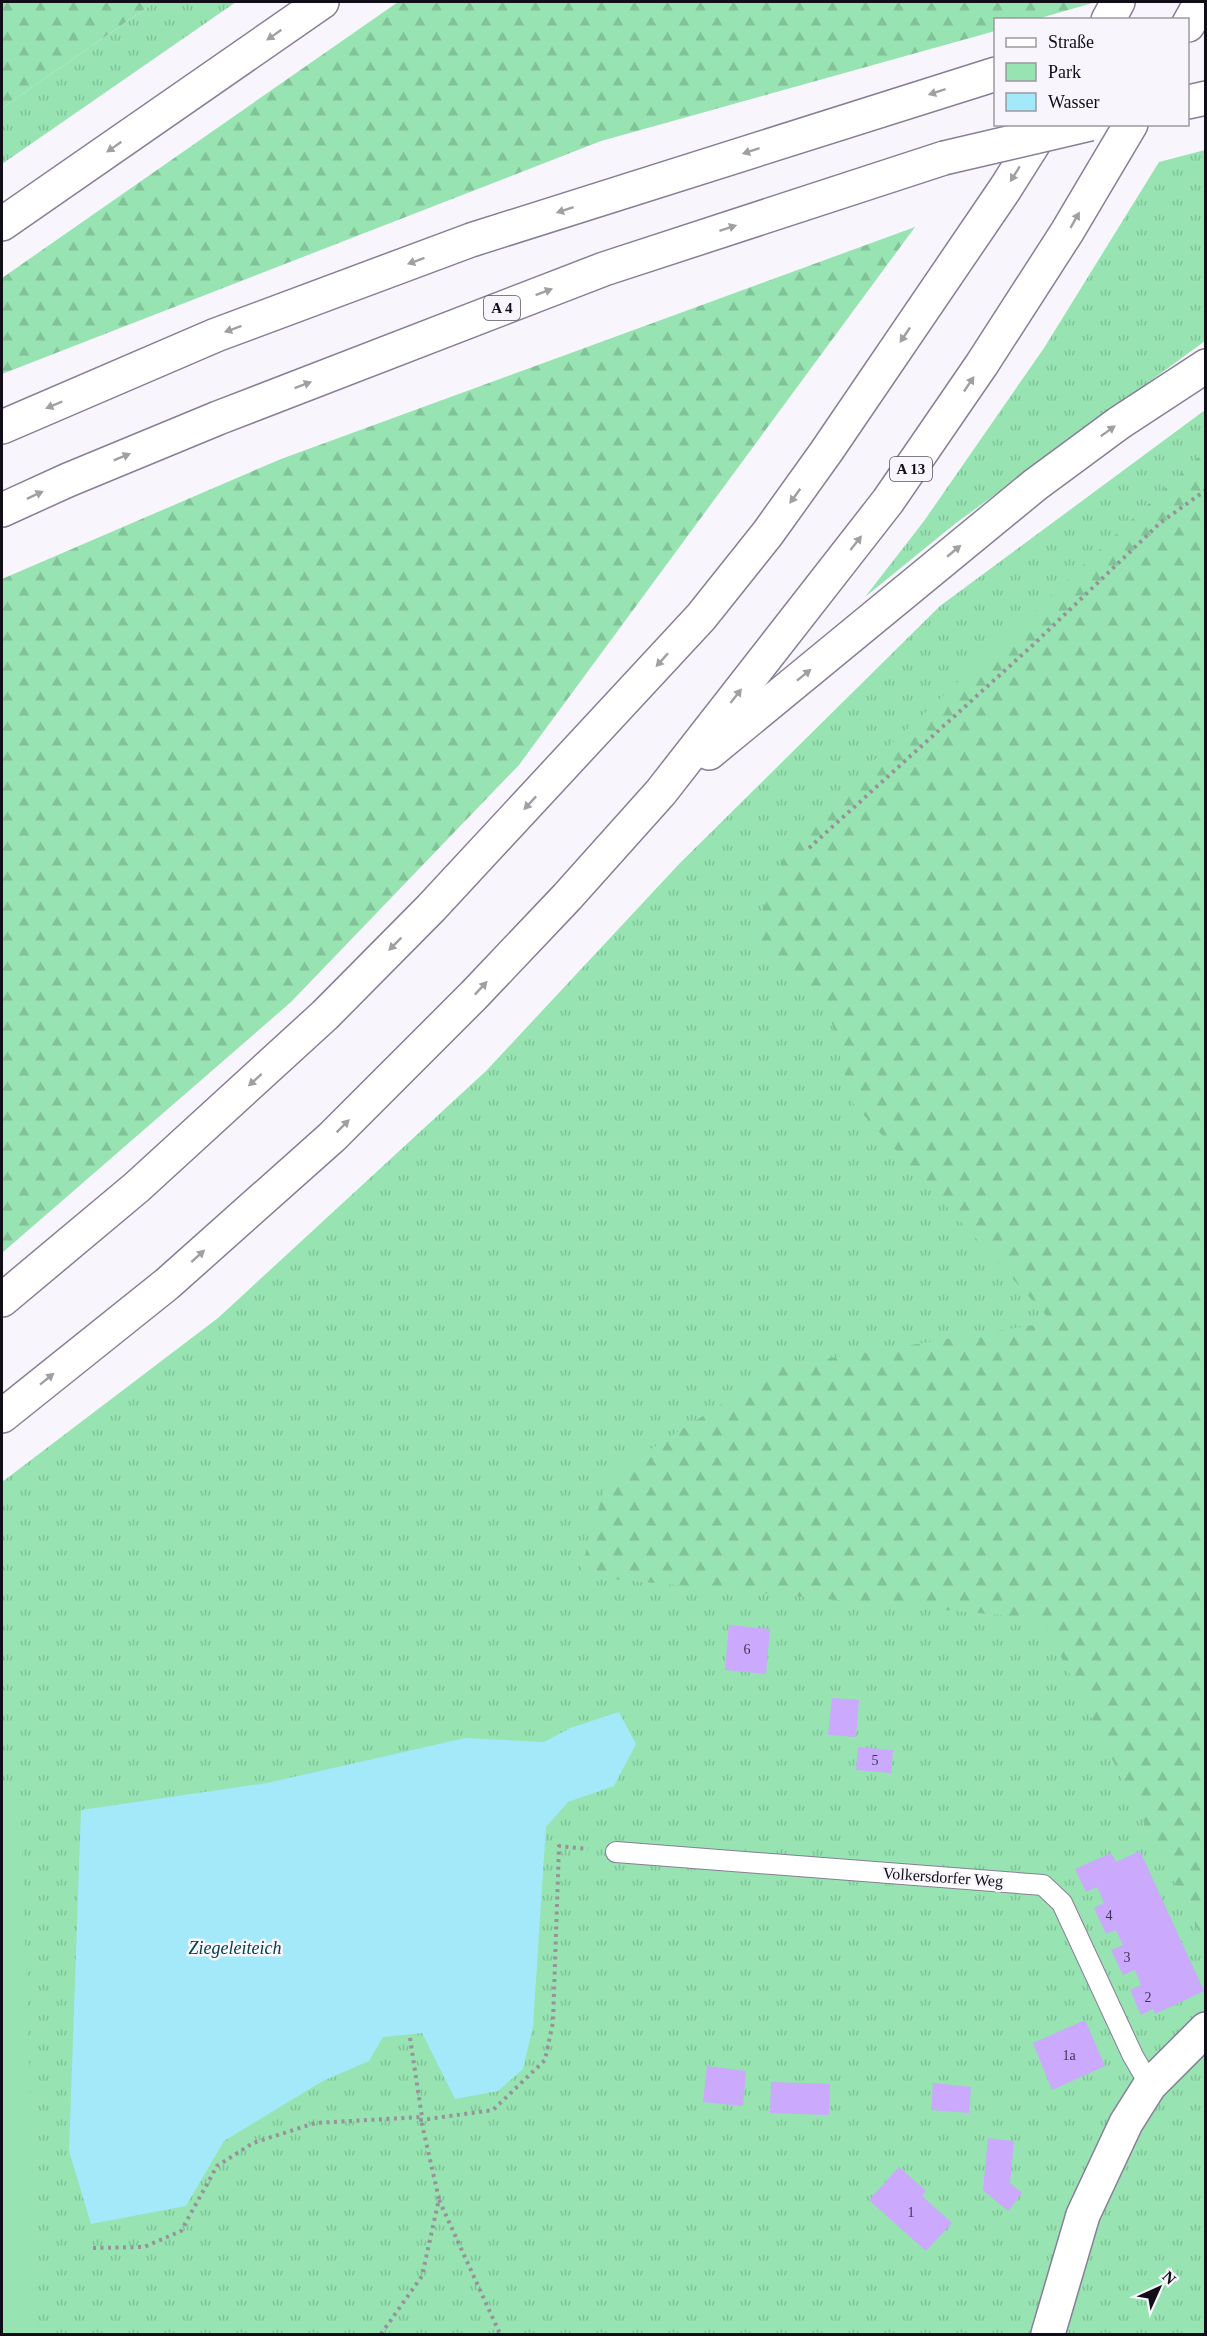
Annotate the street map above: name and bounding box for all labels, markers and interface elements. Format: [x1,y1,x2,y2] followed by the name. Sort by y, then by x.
[994,18,1189,126] legend
[266,29,282,41] one-way arrow
[1048,32,1094,52] text: Straße
[1048,62,1081,82] text: Park
[928,88,946,98] one-way arrow
[1048,92,1100,112] text: Wasser
[106,141,122,153] one-way arrow
[742,147,760,157] one-way arrow
[1009,166,1020,182] one-way arrow
[556,206,574,216] one-way arrow
[1069,212,1080,228] one-way arrow
[719,223,737,233] one-way arrow
[407,256,425,266] one-way arrow
[535,287,553,297] one-way arrow
[484,296,520,320] road number: A 4
[224,324,242,334] one-way arrow
[900,327,911,344] one-way arrow
[963,375,974,392] one-way arrow
[294,380,312,389] one-way arrow
[44,400,62,410] one-way arrow
[1099,425,1115,437] one-way arrow
[113,452,131,461] one-way arrow
[890,457,932,481] road number: A 13
[789,488,801,503] one-way arrow
[26,490,44,500] one-way arrow
[849,535,861,550] one-way arrow
[946,545,961,558] one-way arrow
[656,652,669,667] one-way arrow
[796,669,811,682] one-way arrow
[729,689,741,704] one-way arrow
[523,796,537,811] one-way arrow
[389,937,403,951] one-way arrow
[474,980,488,995] one-way arrow
[248,1072,262,1086] one-way arrow
[336,1119,350,1133] one-way arrow
[190,1250,205,1263] one-way arrow
[39,1373,55,1386] one-way arrow
[744,1642,751,1657] house number: 6
[872,1753,879,1768] house number: 5
[882,1864,1004,1891] street label: Volkersdorfer Weg
[1106,1908,1113,1923] house number: 4
[189,1938,281,1958] water label: Ziegeleiteich
[1124,1950,1131,1965] house number: 3
[1145,1990,1152,2005] house number: 2
[1062,2048,1076,2063] house number: 1a
[908,2205,915,2220] house number: 1
[1129,2258,1189,2318] north arrow
[1159,2268,1180,2288] text: N

